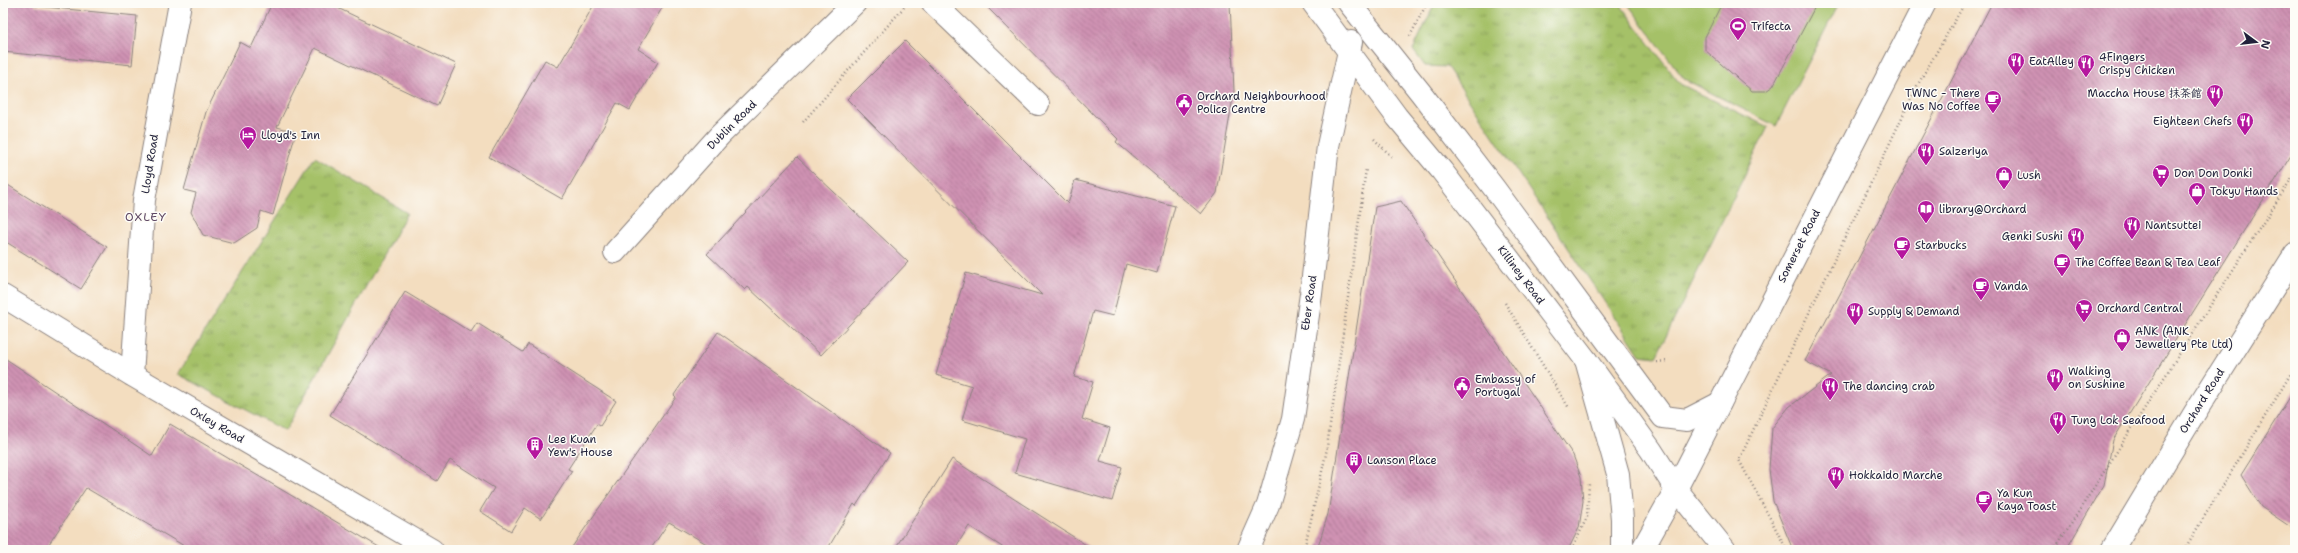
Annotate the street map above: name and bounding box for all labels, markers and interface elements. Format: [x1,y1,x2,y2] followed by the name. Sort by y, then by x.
[1728,16,1748,41] sports icon: Trifecta
[1751,19,1791,34] place label: Trifecta
[2236,22,2276,62] north arrow
[2257,38,2274,51] text: N
[2099,50,2175,78] place label: 4Fingers Crispy Chicken
[2006,51,2026,76] restaurant icon: EatAlley
[2076,53,2096,78] restaurant icon: 4Fingers Crispy Chicken
[2029,54,2074,69] place label: EatAlley
[2205,83,2225,108] restaurant icon: Maccha House 抹茶館
[1902,86,1980,114] place label: TWNC - There Was No Coffee
[2088,86,2202,101] place label: Maccha House 抹茶館
[1197,89,1326,117] place label: Orchard Neighbourhood Police Centre
[1983,89,2003,114] cafe icon: TWNC - There Was No Coffee
[1174,92,1194,117] public building icon: Orchard Neighbourhood Police Centre
[704,97,760,153] street label: Dublin Road
[2235,111,2255,136] restaurant icon: Eighteen Chefs
[2153,114,2232,129] place label: Eighteen Chefs
[238,125,258,150] hotel icon: Lloyd's Inn
[261,128,320,143] place label: Lloyd's Inn
[138,133,162,195] street label: Lloyd Road
[1916,141,1936,166] restaurant icon: Saizeriya
[1939,144,1988,159] place label: Saizeriya
[2151,163,2171,188] supermarket icon: Don Don Donki
[1994,165,2014,190] shop icon: Lush
[2174,166,2252,181] place label: Don Don Donki
[2017,168,2041,183] place label: Lush
[2187,181,2207,206] shop icon: Tokyu Hands
[2210,184,2278,199] place label: Tokyu Hands
[1916,199,1936,224] library icon: library@Orchard
[1939,202,2026,217] place label: library@Orchard
[1774,207,1824,285] street label: Somerset Road
[125,209,167,225] district label: OXLEY
[2122,215,2142,240] restaurant icon: Nantsuttei
[2145,218,2201,233] place label: Nantsuttei
[2066,226,2086,251] restaurant icon: Genki Sushi
[2002,229,2063,244] place label: Genki Sushi
[1892,235,1912,260] cafe icon: Starbucks
[1915,238,1967,253] place label: Starbucks
[1494,243,1548,307] street label: Killiney Road
[2052,252,2072,277] cafe icon: The Coffee Bean & Tea Leaf
[2075,255,2221,270] place label: The Coffee Bean & Tea Leaf
[1298,274,1320,332] street label: Eber Road
[1971,276,1991,301] cafe icon: Vanda
[1994,279,2028,294] place label: Vanda
[2074,298,2094,323] supermarket icon: Orchard Central
[1845,301,1865,326] restaurant icon: Supply & Demand
[2097,301,2183,316] place label: Orchard Central
[1868,304,1960,319] place label: Supply & Demand
[2135,324,2233,352] place label: ANK (ANK Jewellery Pte Ltd)
[2112,327,2132,352] shop icon: ANK (ANK Jewellery Pte Ltd)
[2068,364,2125,392] place label: Walking on Sushine
[2176,366,2228,436] street label: Orchard Road
[2045,367,2065,392] restaurant icon: Walking on Sushine
[1475,372,1537,400] place label: Embassy of Portugal
[1452,375,1472,400] public building icon: Embassy of Portugal
[1820,376,1840,401] restaurant icon: The dancing crab
[1843,379,1935,394] place label: The dancing crab
[187,403,247,447] street label: Oxley Road
[2048,410,2068,435] restaurant icon: Tung Lok Seafood
[2071,413,2165,428] place label: Tung Lok Seafood
[548,432,613,460] place label: Lee Kuan Yew's House
[525,435,545,460] building icon: Lee Kuan Yew's House
[1344,450,1364,475] building icon: Lanson Place
[1367,453,1437,468] place label: Lanson Place
[1826,465,1846,490] restaurant icon: Hokkaido Marche
[1849,468,1943,483] place label: Hokkaido Marche
[1997,486,2057,514] place label: Ya Kun Kaya Toast
[1974,489,1994,514] cafe icon: Ya Kun Kaya Toast

